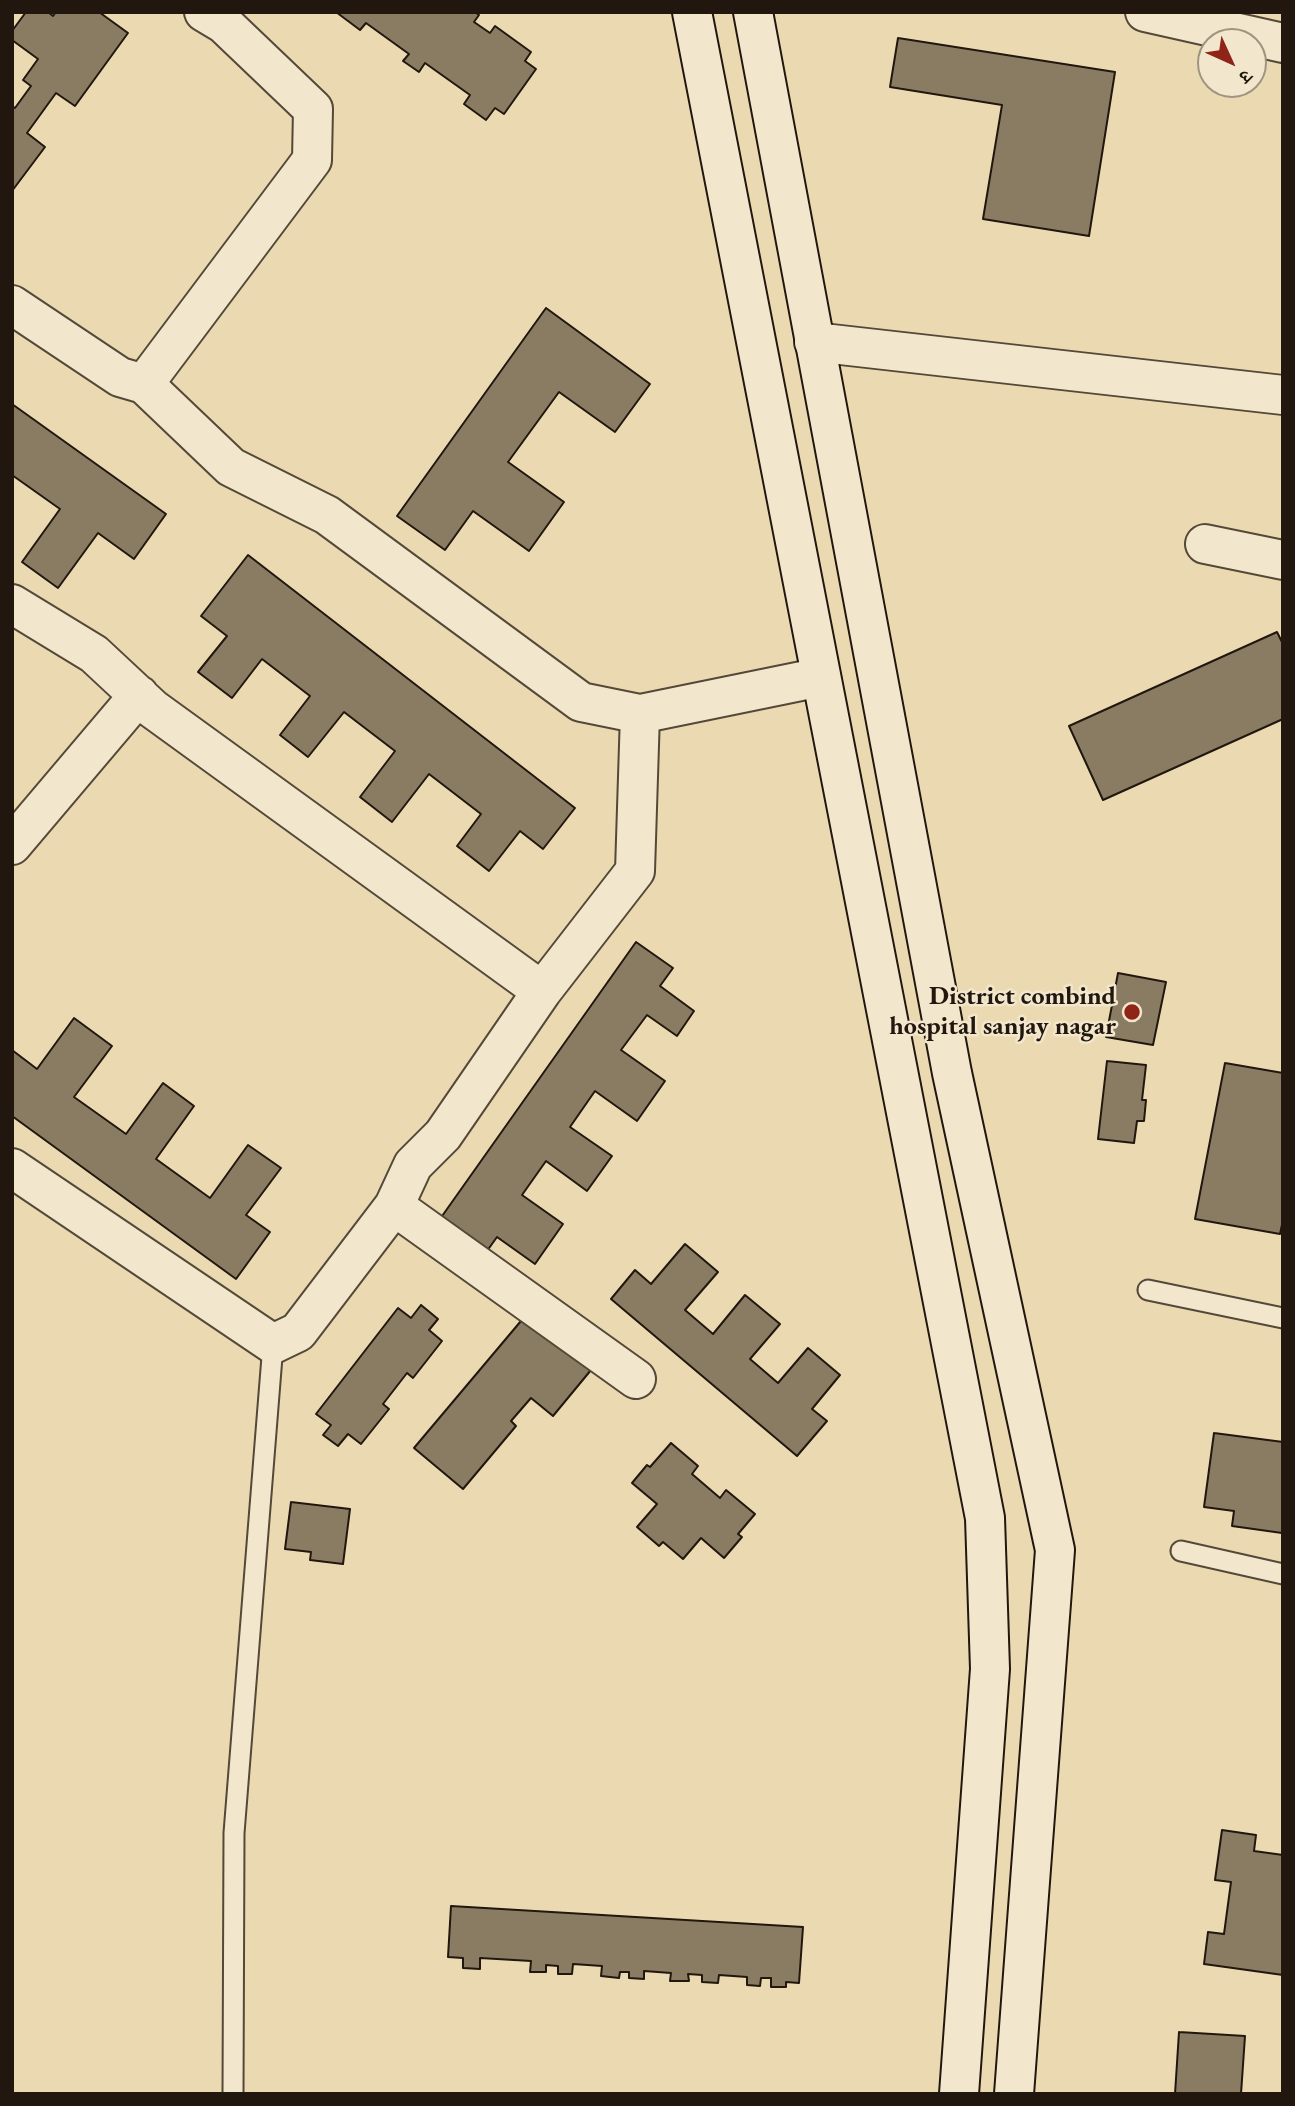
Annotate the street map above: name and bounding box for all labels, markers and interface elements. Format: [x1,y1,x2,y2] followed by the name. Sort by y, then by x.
[1197,28,1267,98] north arrow
[1234,65,1258,89] text: उ
[889,981,1116,1042] place label: District combind hospital sanjay nagar
[1122,1002,1142,1022] marker: District combind hospital sanjay nagar

